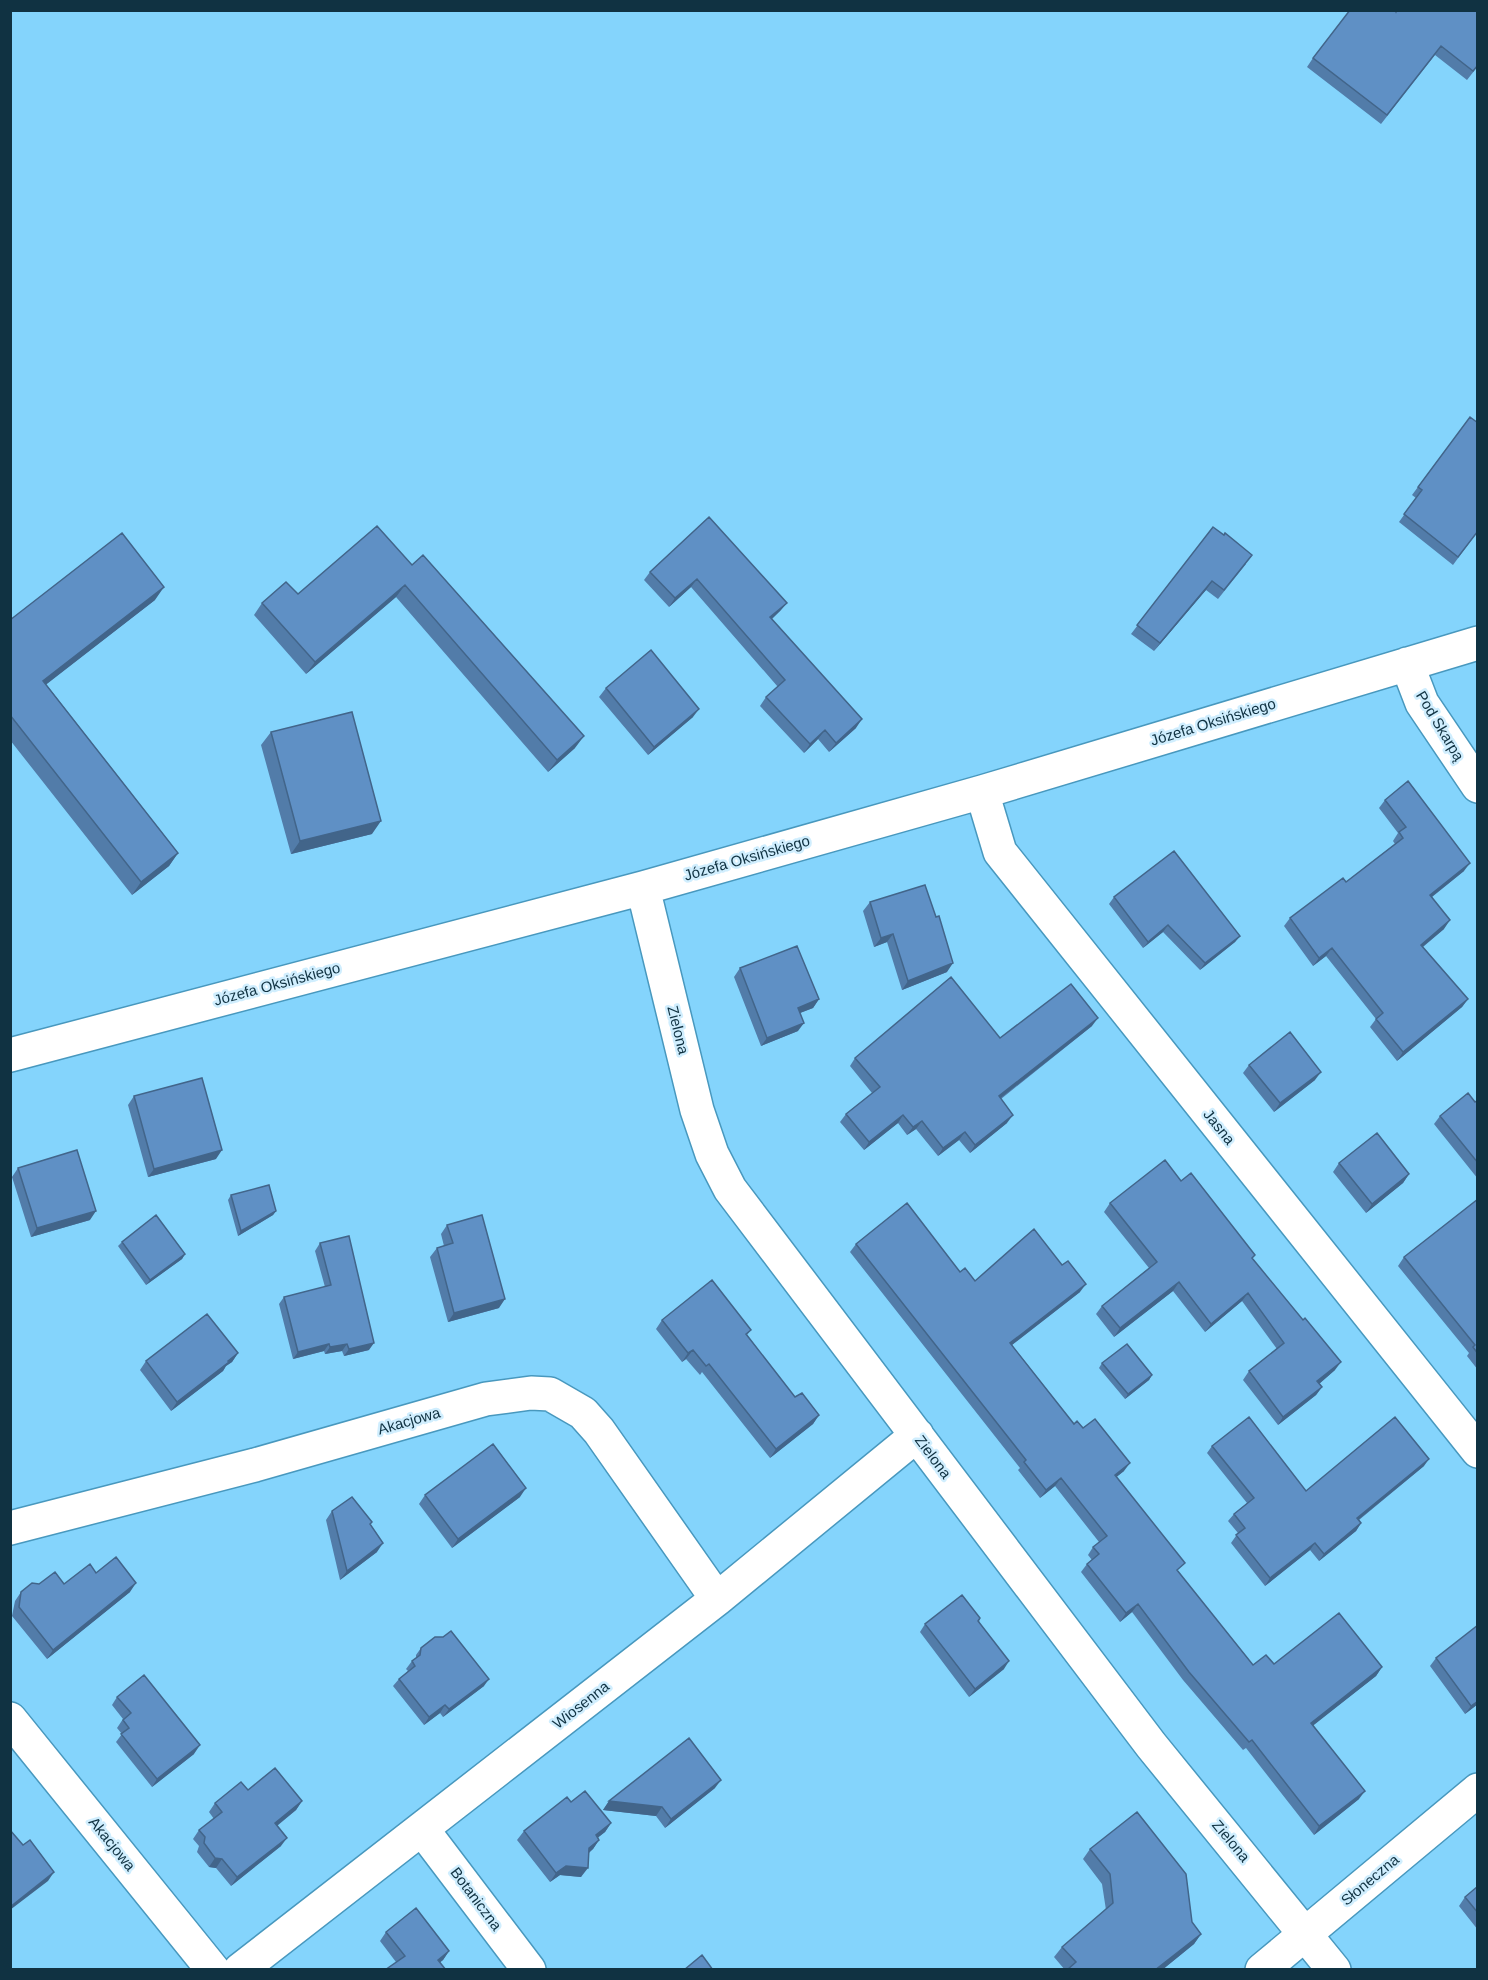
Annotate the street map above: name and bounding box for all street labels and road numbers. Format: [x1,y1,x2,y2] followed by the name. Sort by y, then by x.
[1413,688,1468,764] street label: Pod Skarpą
[1148,694,1278,749] street label: Józefa Oksińskiego
[682,831,812,884] street label: Józefa Oksińskiego
[212,958,342,1009] street label: Józefa Oksińskiego
[664,1004,693,1056] street label: Zielona
[1200,1106,1239,1148] street label: Jasna
[376,1403,443,1438] street label: Akacjowa
[912,1432,955,1482] street label: Zielona
[549,1677,613,1732] street label: Wiosenna
[86,1813,140,1874] street label: Akacjowa
[1209,1816,1254,1865] street label: Zielona
[1337,1850,1402,1909] street label: Słoneczna
[447,1864,506,1934] street label: Botaniczna

